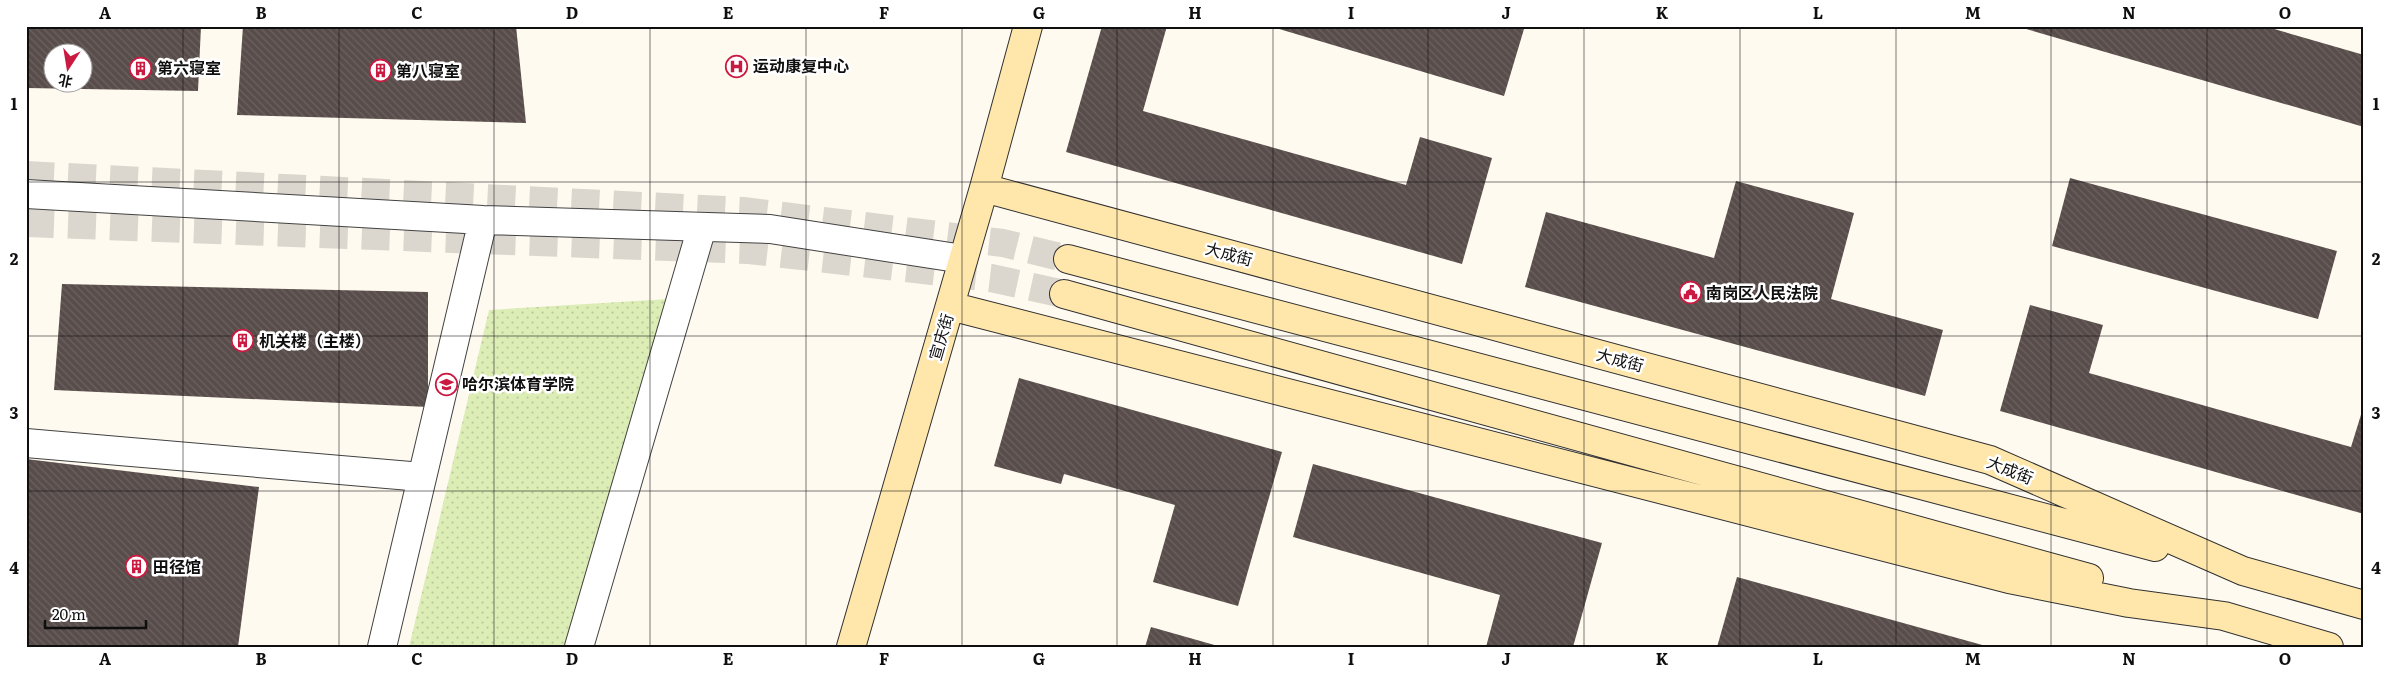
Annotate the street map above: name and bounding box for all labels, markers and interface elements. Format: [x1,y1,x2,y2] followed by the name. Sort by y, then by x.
[99,0,111,24] text: A
[255,0,267,24] text: B
[411,0,423,24] text: C
[566,0,578,24] text: D
[723,0,734,24] text: E
[879,0,889,24] text: F
[1033,0,1045,24] text: G
[1188,0,1202,24] text: H
[1348,0,1354,24] text: I
[1501,0,1511,24] text: J
[1656,0,1669,24] text: K
[1813,0,1823,24] text: L
[1965,0,1981,24] text: M
[2122,0,2136,24] text: N
[2279,0,2291,24] text: O
[42,42,92,92] north arrow
[753,53,849,77] place label: 运动康复中心
[725,54,749,78] hospital icon: 运动康复中心
[157,55,221,79] place label: 第六寝室
[129,56,153,80] building icon: 第六寝室
[396,58,460,82] place label: 第八寝室
[368,59,392,83] building icon: 第八寝室
[56,70,74,93] text: 北
[11,91,18,115] text: 1
[2373,91,2380,115] text: 1
[1203,235,1256,271] street label: 大成街
[10,246,19,270] text: 2
[2372,246,2381,270] text: 2
[1706,280,1818,304] place label: 南岗区人民法院
[1678,281,1702,305] public building icon: 南岗区人民法院
[922,310,958,363] street label: 宣庆街
[259,328,371,352] place label: 机关楼（主楼）
[231,329,255,353] building icon: 机关楼（主楼）
[1594,341,1647,377] street label: 大成街
[462,371,574,395] place label: 哈尔滨体育学院
[434,372,458,396] school or university icon: 哈尔滨体育学院
[10,400,19,424] text: 3
[2372,400,2381,424] text: 3
[1984,449,2037,489] street label: 大成街
[153,554,201,578] place label: 田径馆
[9,555,19,579] text: 4
[125,555,149,579] building icon: 田径馆
[2371,555,2381,579] text: 4
[45,598,146,630] scale bar
[52,602,86,625] text: 20 m
[99,646,111,670] text: A
[255,646,267,670] text: B
[411,646,423,670] text: C
[566,646,578,670] text: D
[723,646,734,670] text: E
[879,646,889,670] text: F
[1033,646,1045,670] text: G
[1188,646,1202,670] text: H
[1348,646,1354,670] text: I
[1501,646,1511,670] text: J
[1656,646,1669,670] text: K
[1813,646,1823,670] text: L
[1965,646,1981,670] text: M
[2122,646,2136,670] text: N
[2279,646,2291,670] text: O

